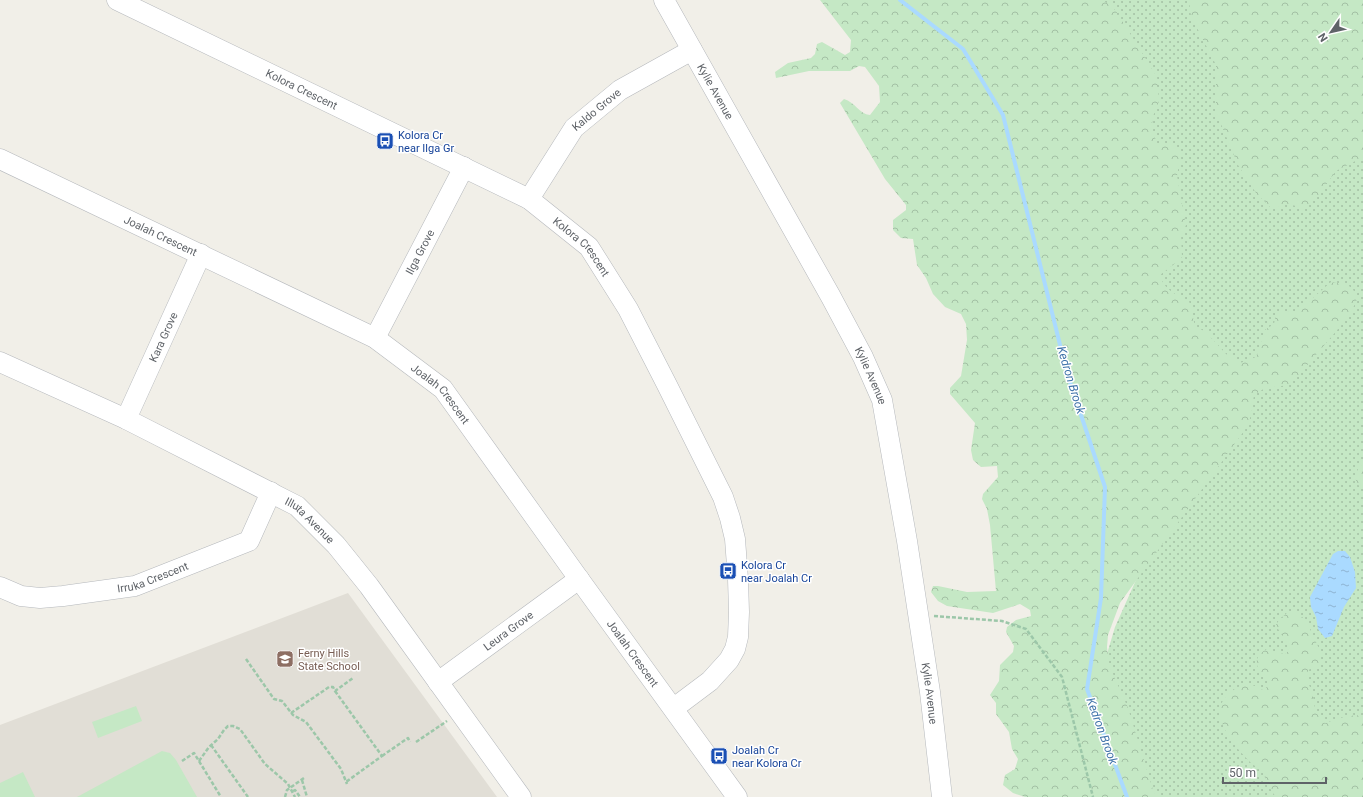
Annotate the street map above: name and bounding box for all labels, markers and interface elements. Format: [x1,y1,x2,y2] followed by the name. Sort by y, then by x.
[1311,12,1351,52] north arrow
[1315,30,1331,44] text: N
[694,62,736,122] street label: Kylie Avenue
[263,67,340,113] street label: Kolora Crescent
[570,86,624,134] street label: Kaldo Grove
[398,129,454,155] place label: Kolora Cr near Ilga Gr
[375,131,395,151] bus stop icon: Kolora Cr near Ilga Gr
[122,213,199,259] street label: Joalah Crescent
[550,215,612,279] street label: Kolora Crescent
[403,227,437,277] street label: Ilga Grove
[147,310,181,364] street label: Kara Grove
[1054,344,1088,417] water label: Kedron Brook
[852,345,889,406] street label: Kylie Avenue
[408,361,472,427] street label: Joalah Crescent
[283,495,337,547] street label: Illuta Avenue
[741,559,812,585] place label: Kolora Cr near Joalah Cr
[116,560,190,595] street label: Irruka Crescent
[718,561,738,581] bus stop icon: Kolora Cr near Joalah Cr
[481,608,536,654] street label: Leura Grove
[604,618,661,690] street label: Joalah Crescent
[298,647,360,673] place label: Ferny Hills State School
[275,649,295,669] school or university icon: Ferny Hills State School
[919,662,940,725] street label: Kylie Avenue
[1083,696,1121,767] water label: Kedron Brook
[732,744,802,770] place label: Joalah Cr near Kolora Cr
[709,746,729,766] bus stop icon: Joalah Cr near Kolora Cr
[1223,759,1326,785] scale bar
[1229,766,1256,780] text: 50 m

